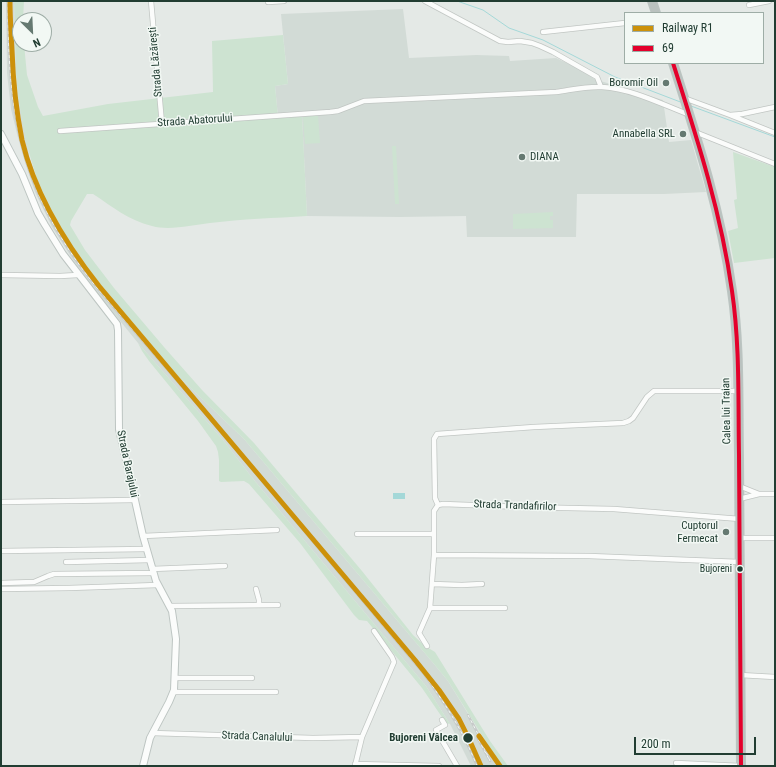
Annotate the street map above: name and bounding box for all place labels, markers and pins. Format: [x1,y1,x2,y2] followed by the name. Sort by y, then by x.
[609,76,658,90] place label: Boromir Oil
[661,78,671,88] marker: Boromir Oil
[613,127,675,141] place label: Annabella SRL
[678,129,688,139] marker: Annabella SRL
[530,150,559,164] place label: DIANA
[517,152,527,162] marker: DIANA
[677,519,718,545] place label: Cuptorul Fermecat
[721,527,731,537] marker: Cuptorul Fermecat
[700,563,732,575] place label: Bujoreni
[735,564,745,574] marker: Bujoreni
[389,731,458,745] place label: Bujoreni Vâlcea
[461,731,475,745] marker: Bujoreni Vâlcea

